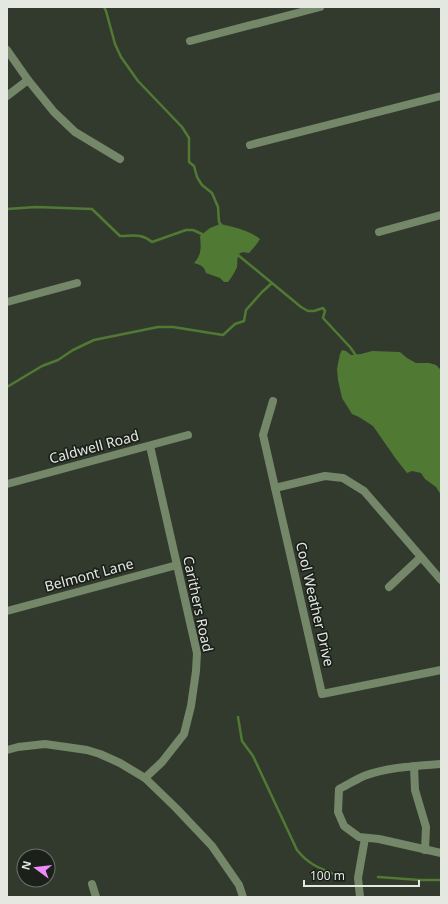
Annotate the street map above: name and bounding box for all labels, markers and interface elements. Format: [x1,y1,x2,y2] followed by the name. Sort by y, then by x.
[47,425,141,468] street label: Caldwell Road
[292,540,339,668] street label: Cool Weather Drive
[42,554,135,596] street label: Belmont Lane
[179,554,218,654] street label: Carithers Road
[16,848,56,888] north arrow
[17,859,34,872] text: N
[304,862,419,888] scale bar
[310,867,345,884] text: 100 m

